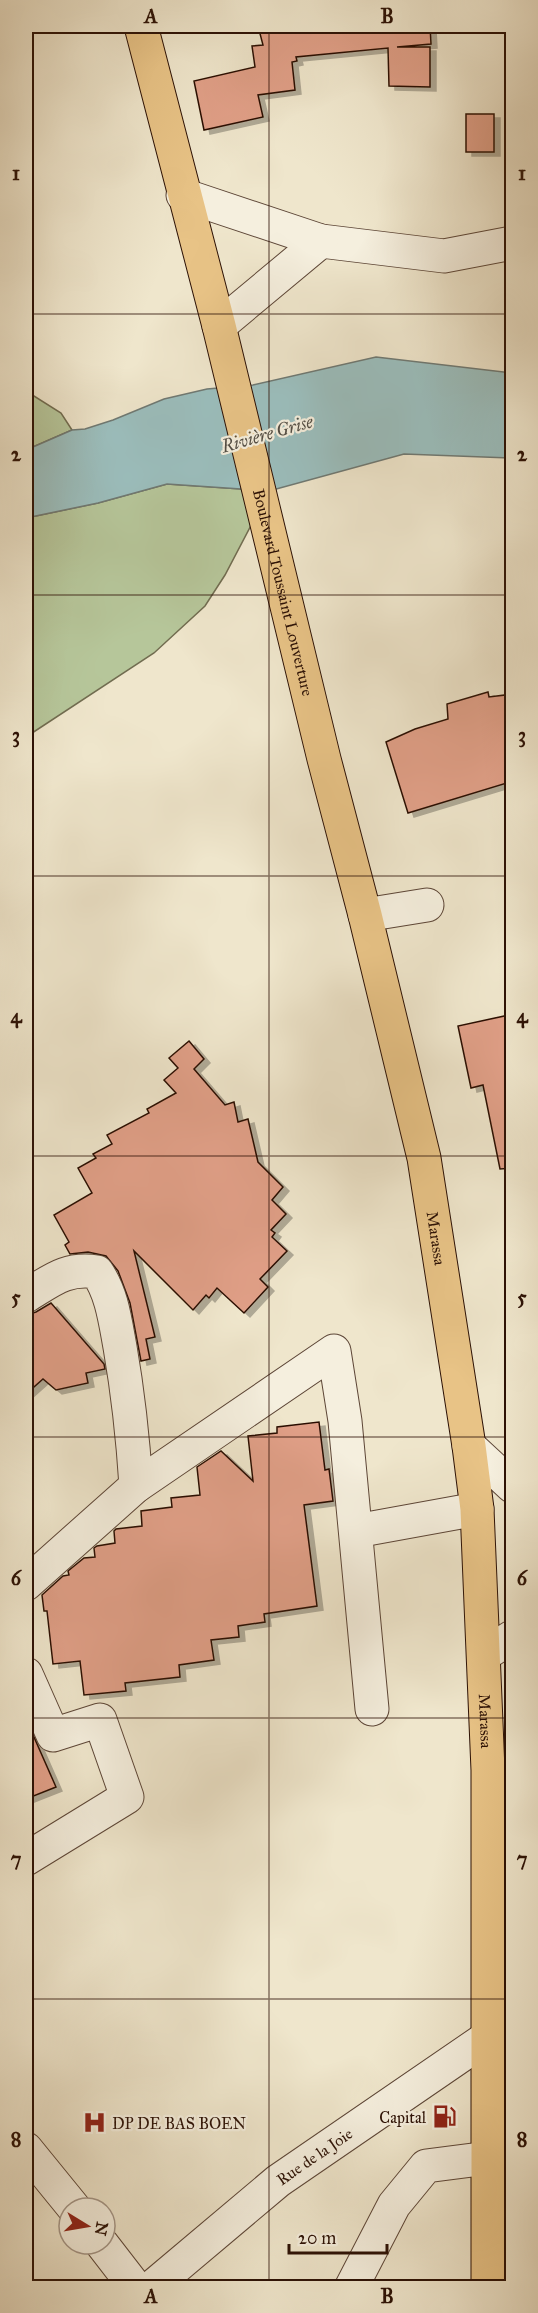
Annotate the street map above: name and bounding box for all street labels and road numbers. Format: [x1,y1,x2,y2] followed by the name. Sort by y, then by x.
[249,487,317,698] street label: Boulevard Toussaint Louverture
[422,1210,450,1267] street label: Marassa
[475,1693,496,1749] street label: Marassa
[273,2124,356,2189] street label: Rue de la Joie

